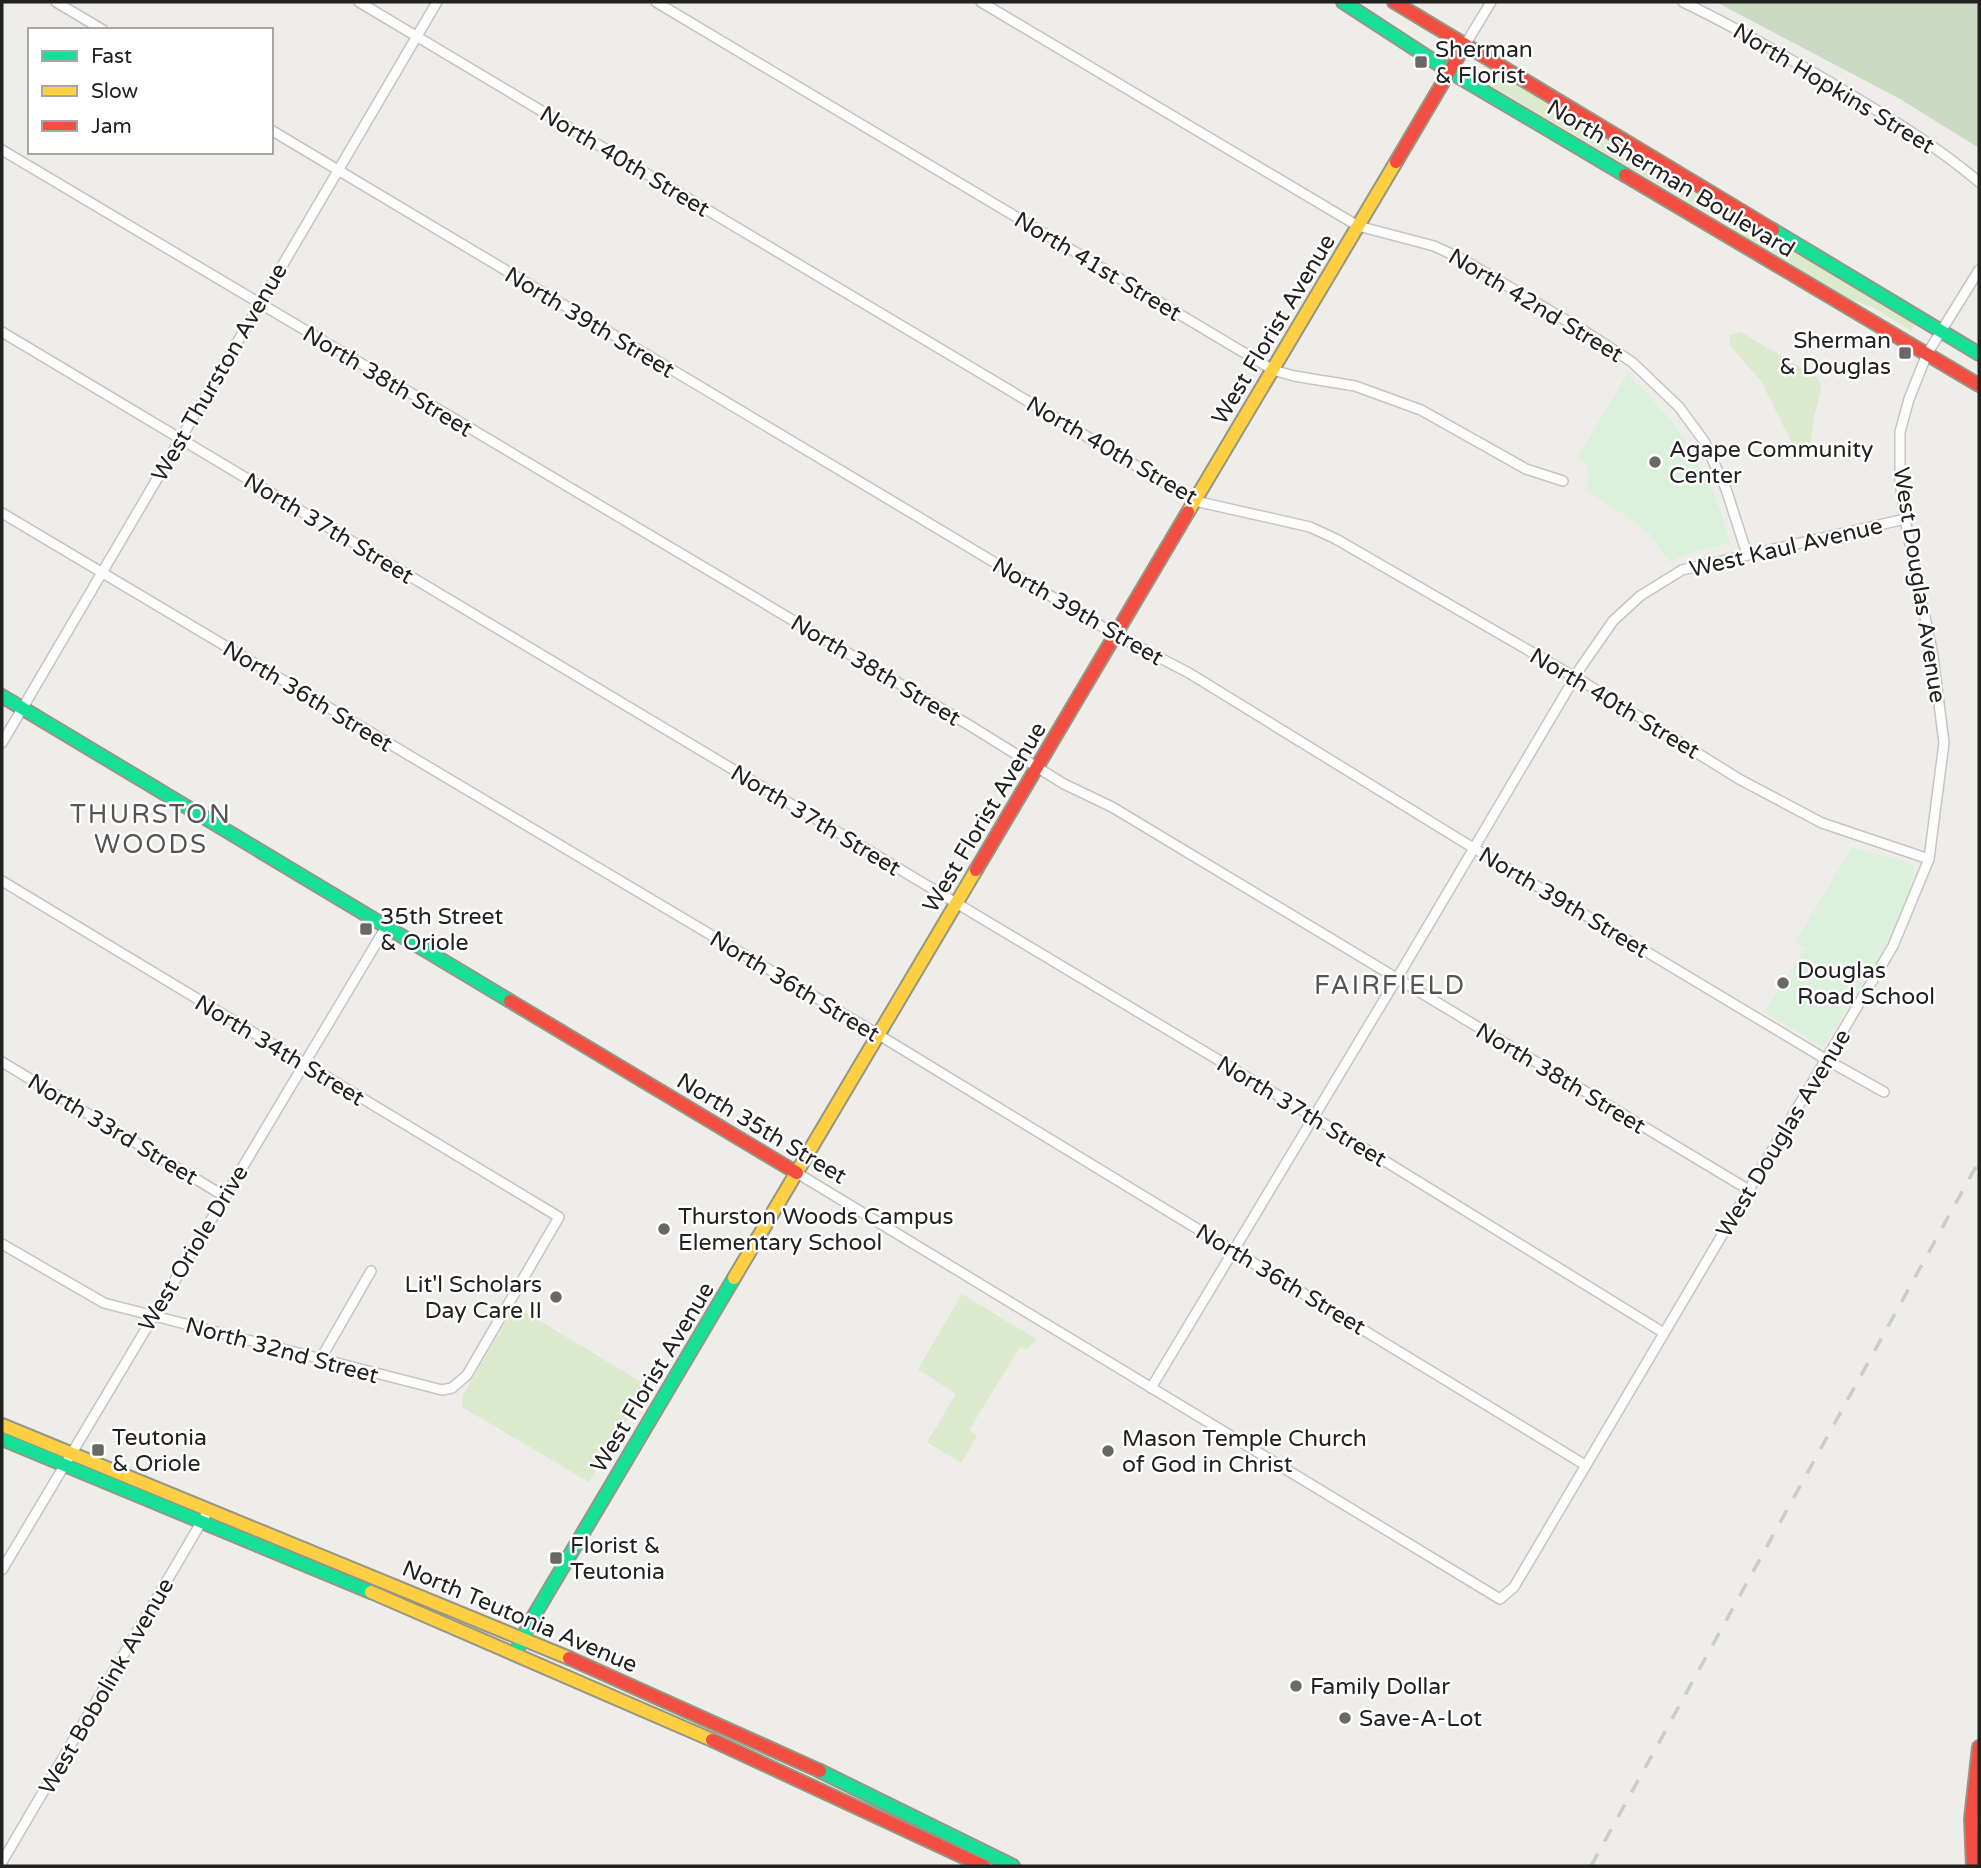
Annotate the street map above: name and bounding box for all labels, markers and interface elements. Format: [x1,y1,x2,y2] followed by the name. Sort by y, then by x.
[1728,18,1940,160] street label: North Hopkins Street
[28,28,273,154] legend
[1435,36,1533,90] place label: Sherman & Florist
[91,44,132,69] text: Fast
[1413,54,1429,70] marker: Sherman & Florist
[91,79,139,104] text: Slow
[1542,94,1799,264] street label: North Sherman Boulevard
[535,100,715,224] street label: North 40th Street
[91,114,132,139] text: Jam
[1009,206,1186,328] street label: North 41st Street
[1206,229,1342,430] street label: West Florist Avenue
[1443,243,1628,369] street label: North 42nd Street
[146,258,294,487] street label: West Thurston Avenue
[500,261,680,385] street label: North 39th Street
[298,320,478,444] street label: North 38th Street
[1779,327,1891,381] place label: Sherman & Douglas
[1897,345,1913,361] marker: Sherman & Douglas
[1021,390,1202,511] street label: North 40th Street
[1669,436,1873,490] place label: Agape Community Center
[1647,454,1663,470] marker: Agape Community Center
[1887,465,1951,705] street label: West Douglas Avenue
[239,467,419,591] street label: North 37th Street
[1687,512,1885,584] street label: West Kaul Avenue
[987,551,1168,672] street label: North 39th Street
[786,609,966,733] street label: North 38th Street
[218,635,398,759] street label: North 36th Street
[1525,642,1705,766] street label: North 40th Street
[917,717,1053,918] street label: West Florist Avenue
[726,759,906,883] street label: North 37th Street
[70,799,232,860] district label: THURSTON WOODS
[1474,841,1654,965] street label: North 39th Street
[380,903,504,957] place label: 35th Street & Oriole
[358,921,374,937] marker: 35th Street & Oriole
[705,925,885,1049] street label: North 36th Street
[1797,957,1935,1011] place label: Douglas Road School
[1314,970,1466,1001] district label: FAIRFIELD
[1775,975,1791,991] marker: Douglas Road School
[190,989,370,1113] street label: North 34th Street
[1471,1017,1651,1141] street label: North 38th Street
[1710,1024,1857,1243] street label: West Douglas Avenue
[1212,1050,1392,1174] street label: North 37th Street
[672,1067,852,1191] street label: North 35th Street
[22,1068,203,1192] street label: North 33rd Street
[133,1160,255,1337] street label: West Oriole Drive
[678,1203,953,1257] place label: Thurston Woods Campus Elementary School
[1191,1218,1371,1342] street label: North 36th Street
[656,1221,672,1237] marker: Thurston Woods Campus Elementary School
[405,1271,542,1325] place label: Lit'l Scholars Day Care II
[585,1277,721,1478] street label: West Florist Avenue
[548,1289,564,1305] marker: Lit'l Scholars Day Care II
[182,1312,382,1390] street label: North 32nd Street
[112,1424,207,1478] place label: Teutonia & Oriole
[1122,1425,1367,1479] place label: Mason Temple Church of God in Christ
[90,1442,106,1458] marker: Teutonia & Oriole
[1100,1443,1116,1459] marker: Mason Temple Church of God in Christ
[570,1532,665,1586] place label: Florist & Teutonia
[548,1550,564,1566] marker: Florist & Teutonia
[398,1555,641,1679] street label: North Teutonia Avenue
[33,1573,180,1800] street label: West Bobolink Avenue
[1310,1673,1450,1701] place label: Family Dollar
[1288,1678,1304,1694] marker: Family Dollar
[1359,1705,1482,1733] place label: Save-A-Lot
[1337,1710,1353,1726] marker: Save-A-Lot

